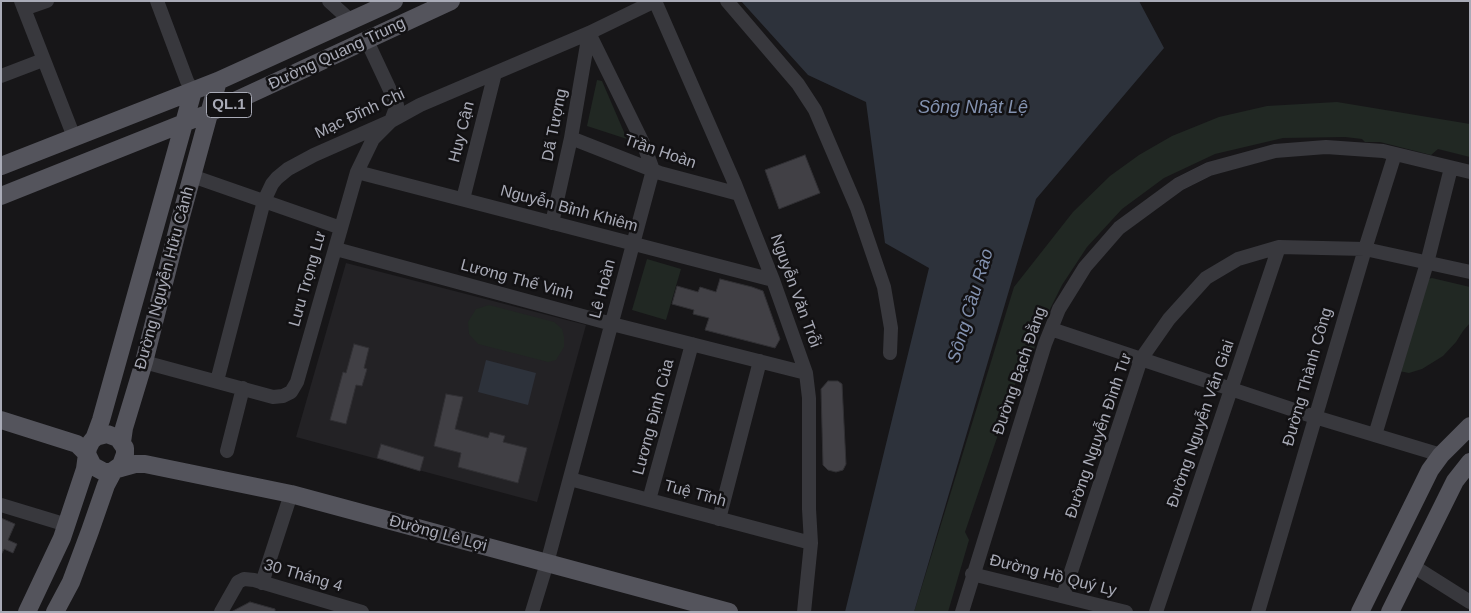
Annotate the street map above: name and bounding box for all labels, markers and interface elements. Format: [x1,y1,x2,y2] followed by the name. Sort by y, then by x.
[266,14,408,94] street label: Đường Quang Trung
[312,85,408,143] street label: Mạc Đĩnh Chi
[539,87,571,163] street label: Dã Tượng
[206,92,252,118] road number: QL.1
[918,97,1028,119] water label: Sông Nhật Lệ
[445,99,479,165] street label: Huy Cận
[621,131,699,173] street label: Trần Hoàn
[498,181,640,237] street label: Nguyễn Bỉnh Khiêm
[131,184,199,372] street label: Đường Nguyễn Hữu Cảnh
[285,229,331,329] street label: Lưu Trọng Lư
[766,232,824,350] street label: Nguyễn Văn Trỗi
[943,246,999,366] water label: Sông Cầu Rào
[458,256,576,304] street label: Lương Thế Vinh
[586,257,620,321] street label: Lê Hoàn
[989,304,1051,438] street label: Đường Bạch Đằng
[1279,306,1337,448] street label: Đường Thành Công
[1163,338,1239,510] street label: Đường Nguyễn Văn Giai
[1062,351,1136,521] street label: Đường Nguyễn Đình Tư
[629,357,679,477] street label: Lương Định Của
[662,477,728,511] street label: Tuệ Tĩnh
[387,512,489,556] street label: Đường Lê Lợi
[988,551,1118,601] street label: Đường Hồ Quý Ly
[261,556,345,596] street label: 30 Tháng 4

